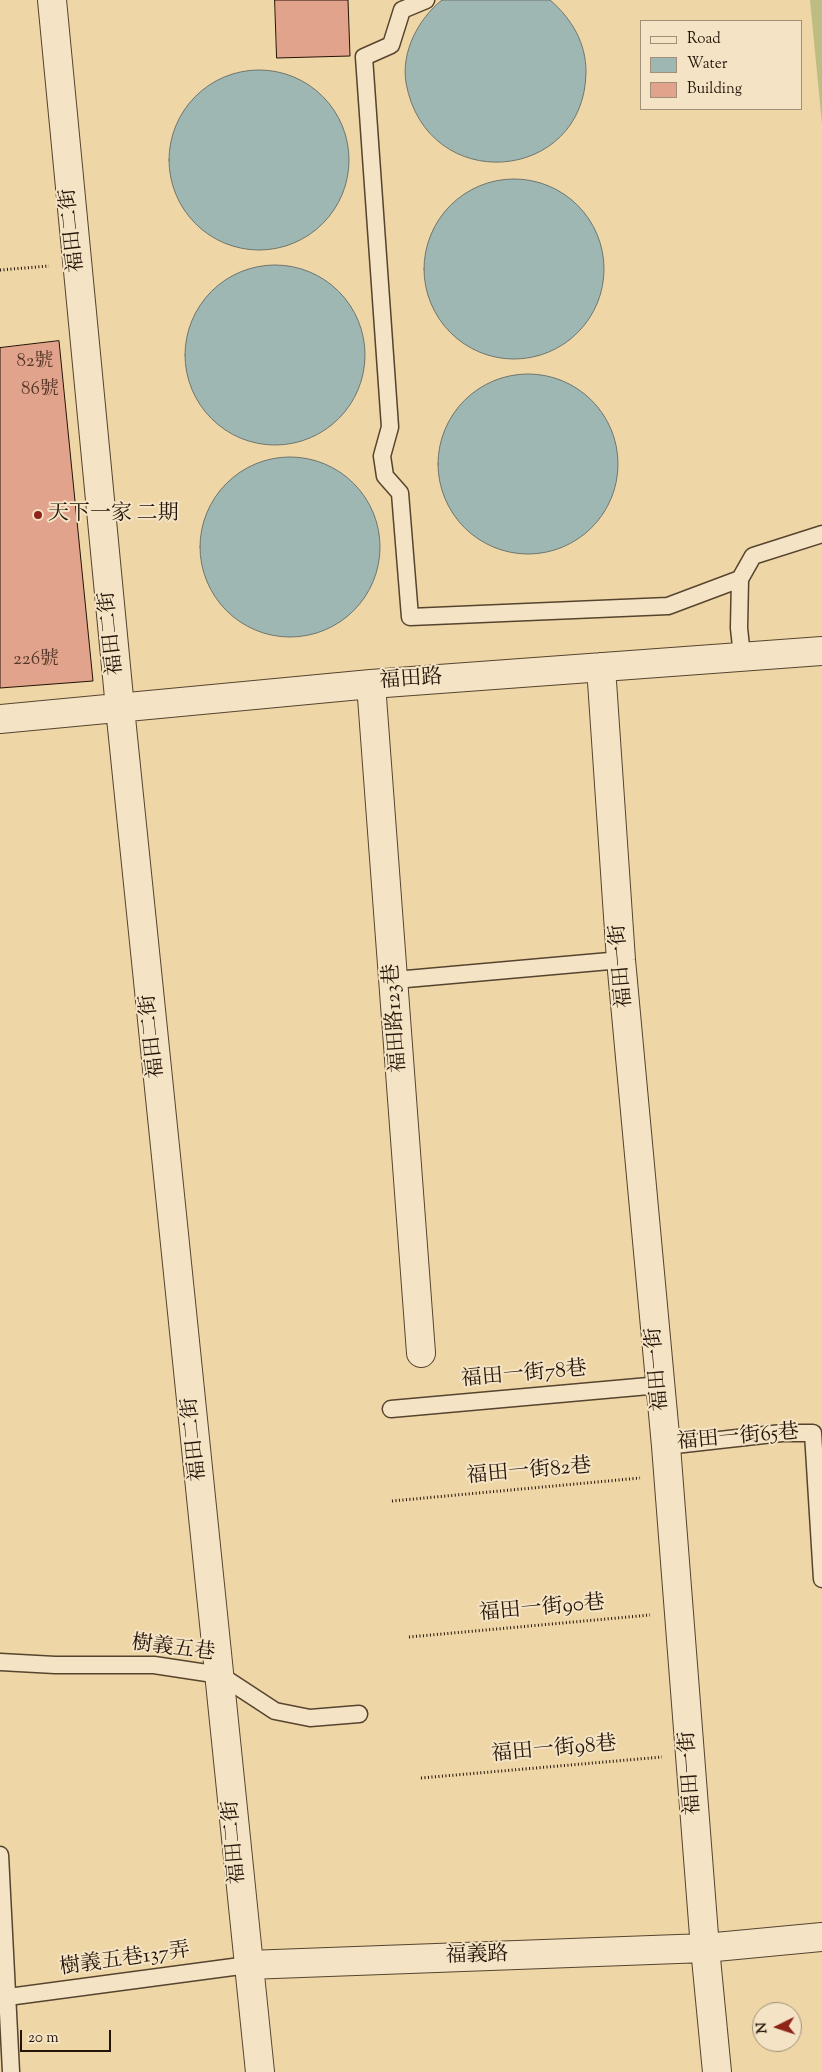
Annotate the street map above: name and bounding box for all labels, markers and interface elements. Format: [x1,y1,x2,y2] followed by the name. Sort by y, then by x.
[640,20,802,110] legend
[687,29,721,50] text: Road
[687,54,727,75] text: Water
[687,79,742,100] text: Building
[57,187,91,273] street label: 福田二街
[16,352,54,374] house number: 82號
[21,380,59,402] house number: 86號
[48,502,178,528] place label: 天下一家 二期
[32,509,44,521] marker: 天下一家 二期
[96,590,130,676] street label: 福田二街
[13,650,59,672] house number: 226號
[379,666,443,696] street label: 福田路
[607,923,639,1009] street label: 福田一街
[381,963,413,1073] street label: 福田路123巷
[137,993,171,1079] street label: 福田二街
[643,1326,675,1412] street label: 福田一街
[460,1358,588,1394] street label: 福田一街78巷
[179,1396,213,1482] street label: 福田二街
[676,1421,800,1457] street label: 福田一街65巷
[466,1455,592,1491] street label: 福田一街82巷
[478,1592,606,1628] street label: 福田一街90巷
[130,1632,216,1668] street label: 樹義五巷
[677,1730,707,1816] street label: 福田一街
[490,1733,618,1769] street label: 福田一街98巷
[220,1799,252,1885] street label: 福田二街
[58,1939,192,1983] street label: 樹義五巷137弄
[445,1943,509,1971] street label: 福義路
[752,2002,802,2052] north arrow
[22,2020,114,2052] scale bar
[753,2022,773,2034] text: N
[28,2028,59,2049] text: 20 m

